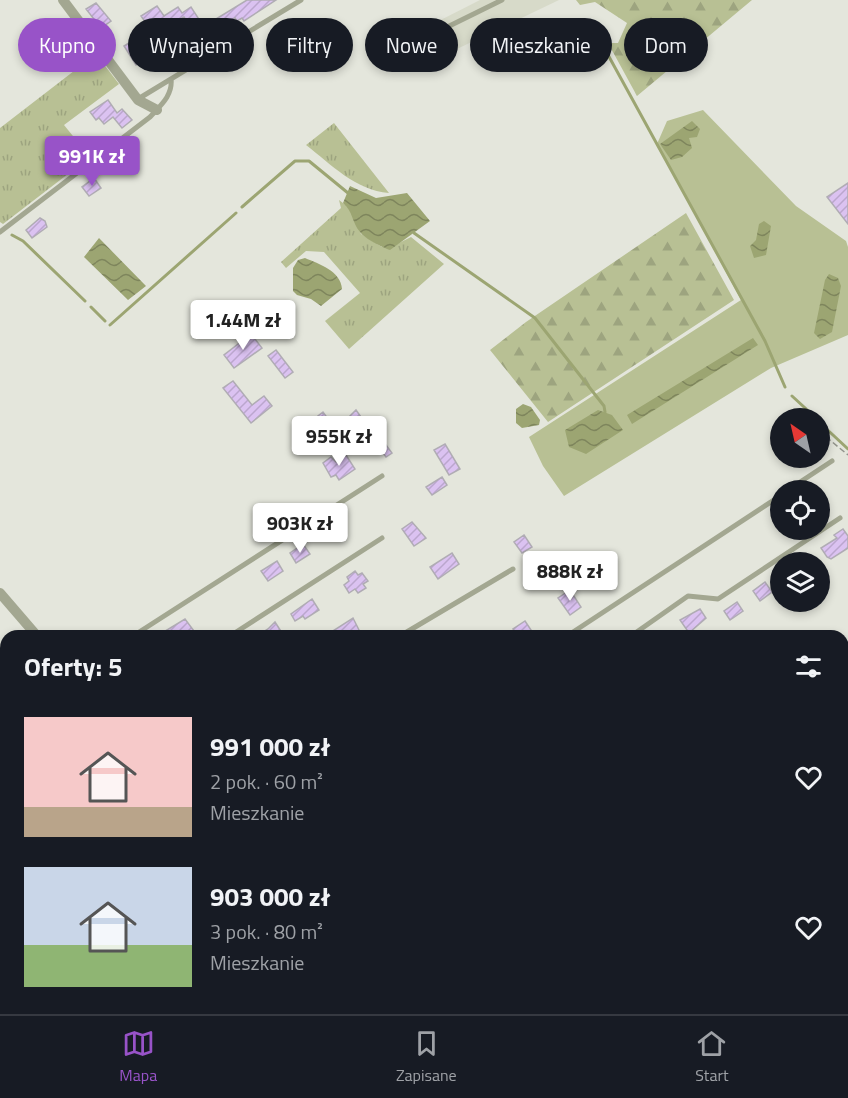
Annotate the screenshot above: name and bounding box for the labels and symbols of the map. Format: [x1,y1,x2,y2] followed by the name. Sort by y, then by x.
[37,136,147,187] pin: 991K zł
[181,300,305,351] pin: 1.44M zł
[770,408,830,468] north arrow
[284,416,394,467] pin: 955K zł
[245,503,355,554] pin: 903K zł
[515,551,625,602] pin: 888K zł

